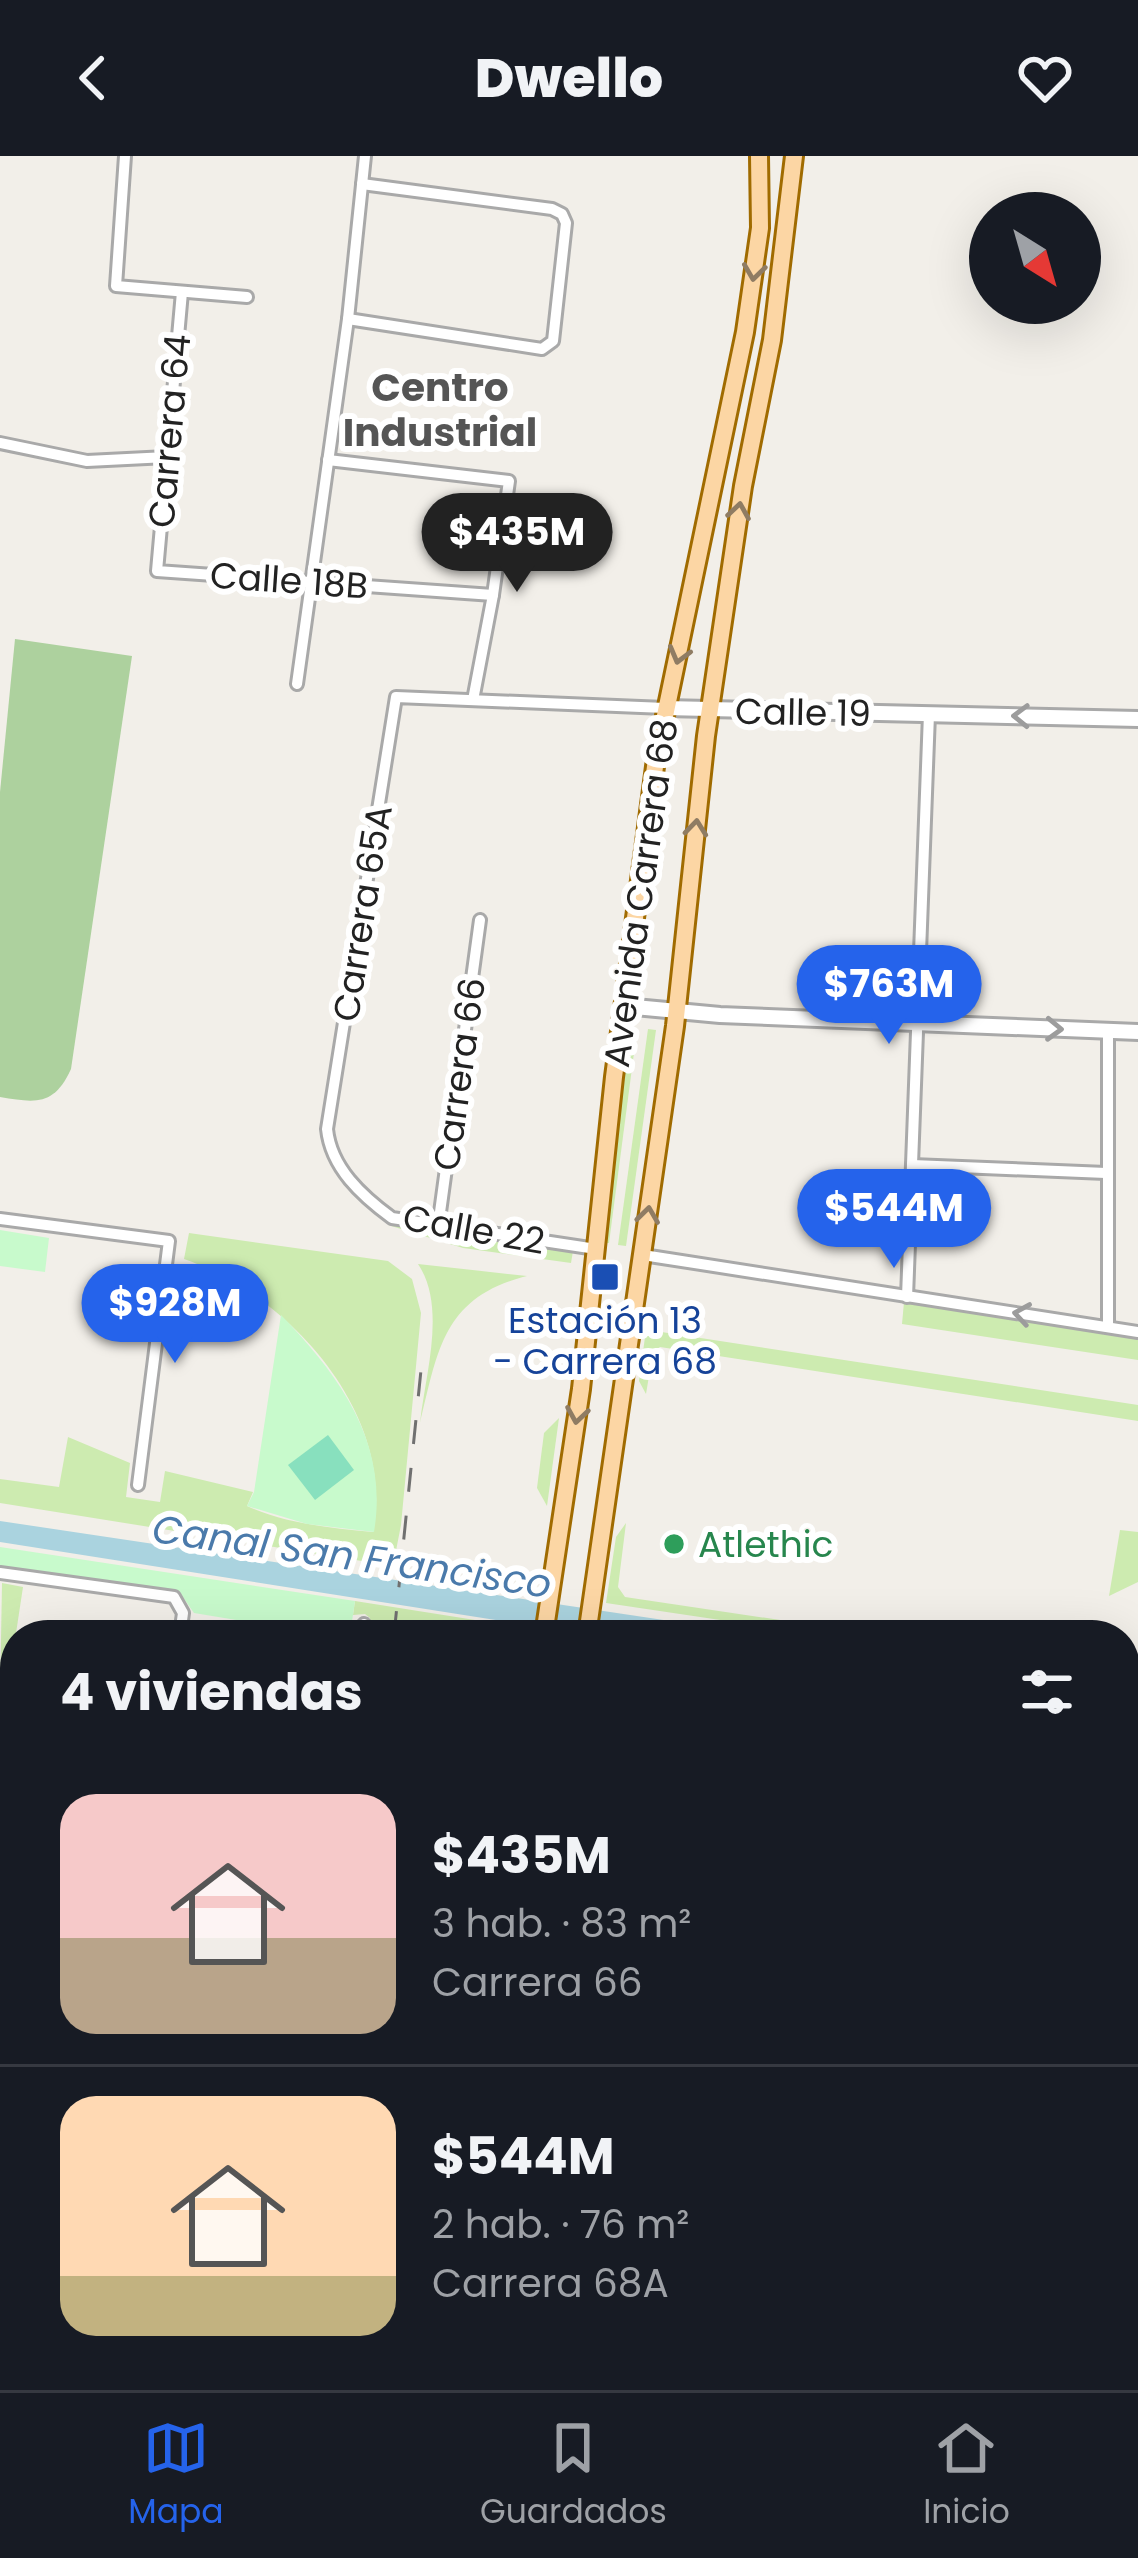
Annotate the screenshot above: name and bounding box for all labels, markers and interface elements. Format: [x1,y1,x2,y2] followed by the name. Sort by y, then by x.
[475,40,663,116] text: Dwello
[60,45,126,111] icon: back
[1012,45,1078,111] icon: heart
[969,192,1101,324] north arrow
[969,192,1101,324] map controls
[742,263,768,282] one-way arrow
[136,332,203,530] street label: Carrera 64
[343,360,537,460] district label: Centro Industrial
[433,493,601,595] pin: $435M
[726,501,751,521] one-way arrow
[449,504,585,559] text: $435M
[208,550,370,611] street label: Calle 18B
[668,644,693,665] one-way arrow
[735,686,871,739] street label: Calle 19
[1011,704,1030,730] one-way arrow
[591,716,690,1071] street label: Avenida Carrera 68
[320,801,405,1025] street label: Carrera 65A
[683,818,708,837] one-way arrow
[805,945,973,1047] pin: $763M
[824,956,954,1011] text: $763M
[421,974,498,1174] street label: Carrera 66
[1045,1015,1064,1041] one-way arrow
[810,1169,978,1271] pin: $544M
[824,1180,964,1235] text: $544M
[399,1192,549,1267] street label: Calle 22
[635,1205,661,1225] one-way arrow
[589,1261,621,1293] marker: Estación 13 - Carrera 68
[91,1264,259,1366] pin: $928M
[109,1275,242,1330] text: $928M
[493,1295,717,1387] place label: Estación 13 - Carrera 68
[1013,1302,1032,1328] one-way arrow
[565,1405,591,1424] one-way arrow
[149,1501,555,1612] water label: Canal San Francisco
[698,1519,833,1570] place label: Atlethic
[661,1531,687,1557] marker: Atlethic
[60,1656,363,1728] text: 4 viviendas
[1014,1659,1080,1725] icon: filters
[432,1819,611,1891] text: $435M
[156,1842,300,1986] icon: home
[432,1896,691,1951] text: 3 hab. · 83 m²
[432,1955,643,2010] text: Carrera 66
[432,2120,615,2192] text: $544M
[156,2144,300,2288] icon: home
[432,2197,689,2252] text: 2 hab. · 76 m²
[432,2256,669,2311] text: Carrera 68A
[128,2415,224,2537] tab: Mapa
[480,2415,667,2537] tab: Guardados
[923,2415,1010,2537] tab: Inicio

